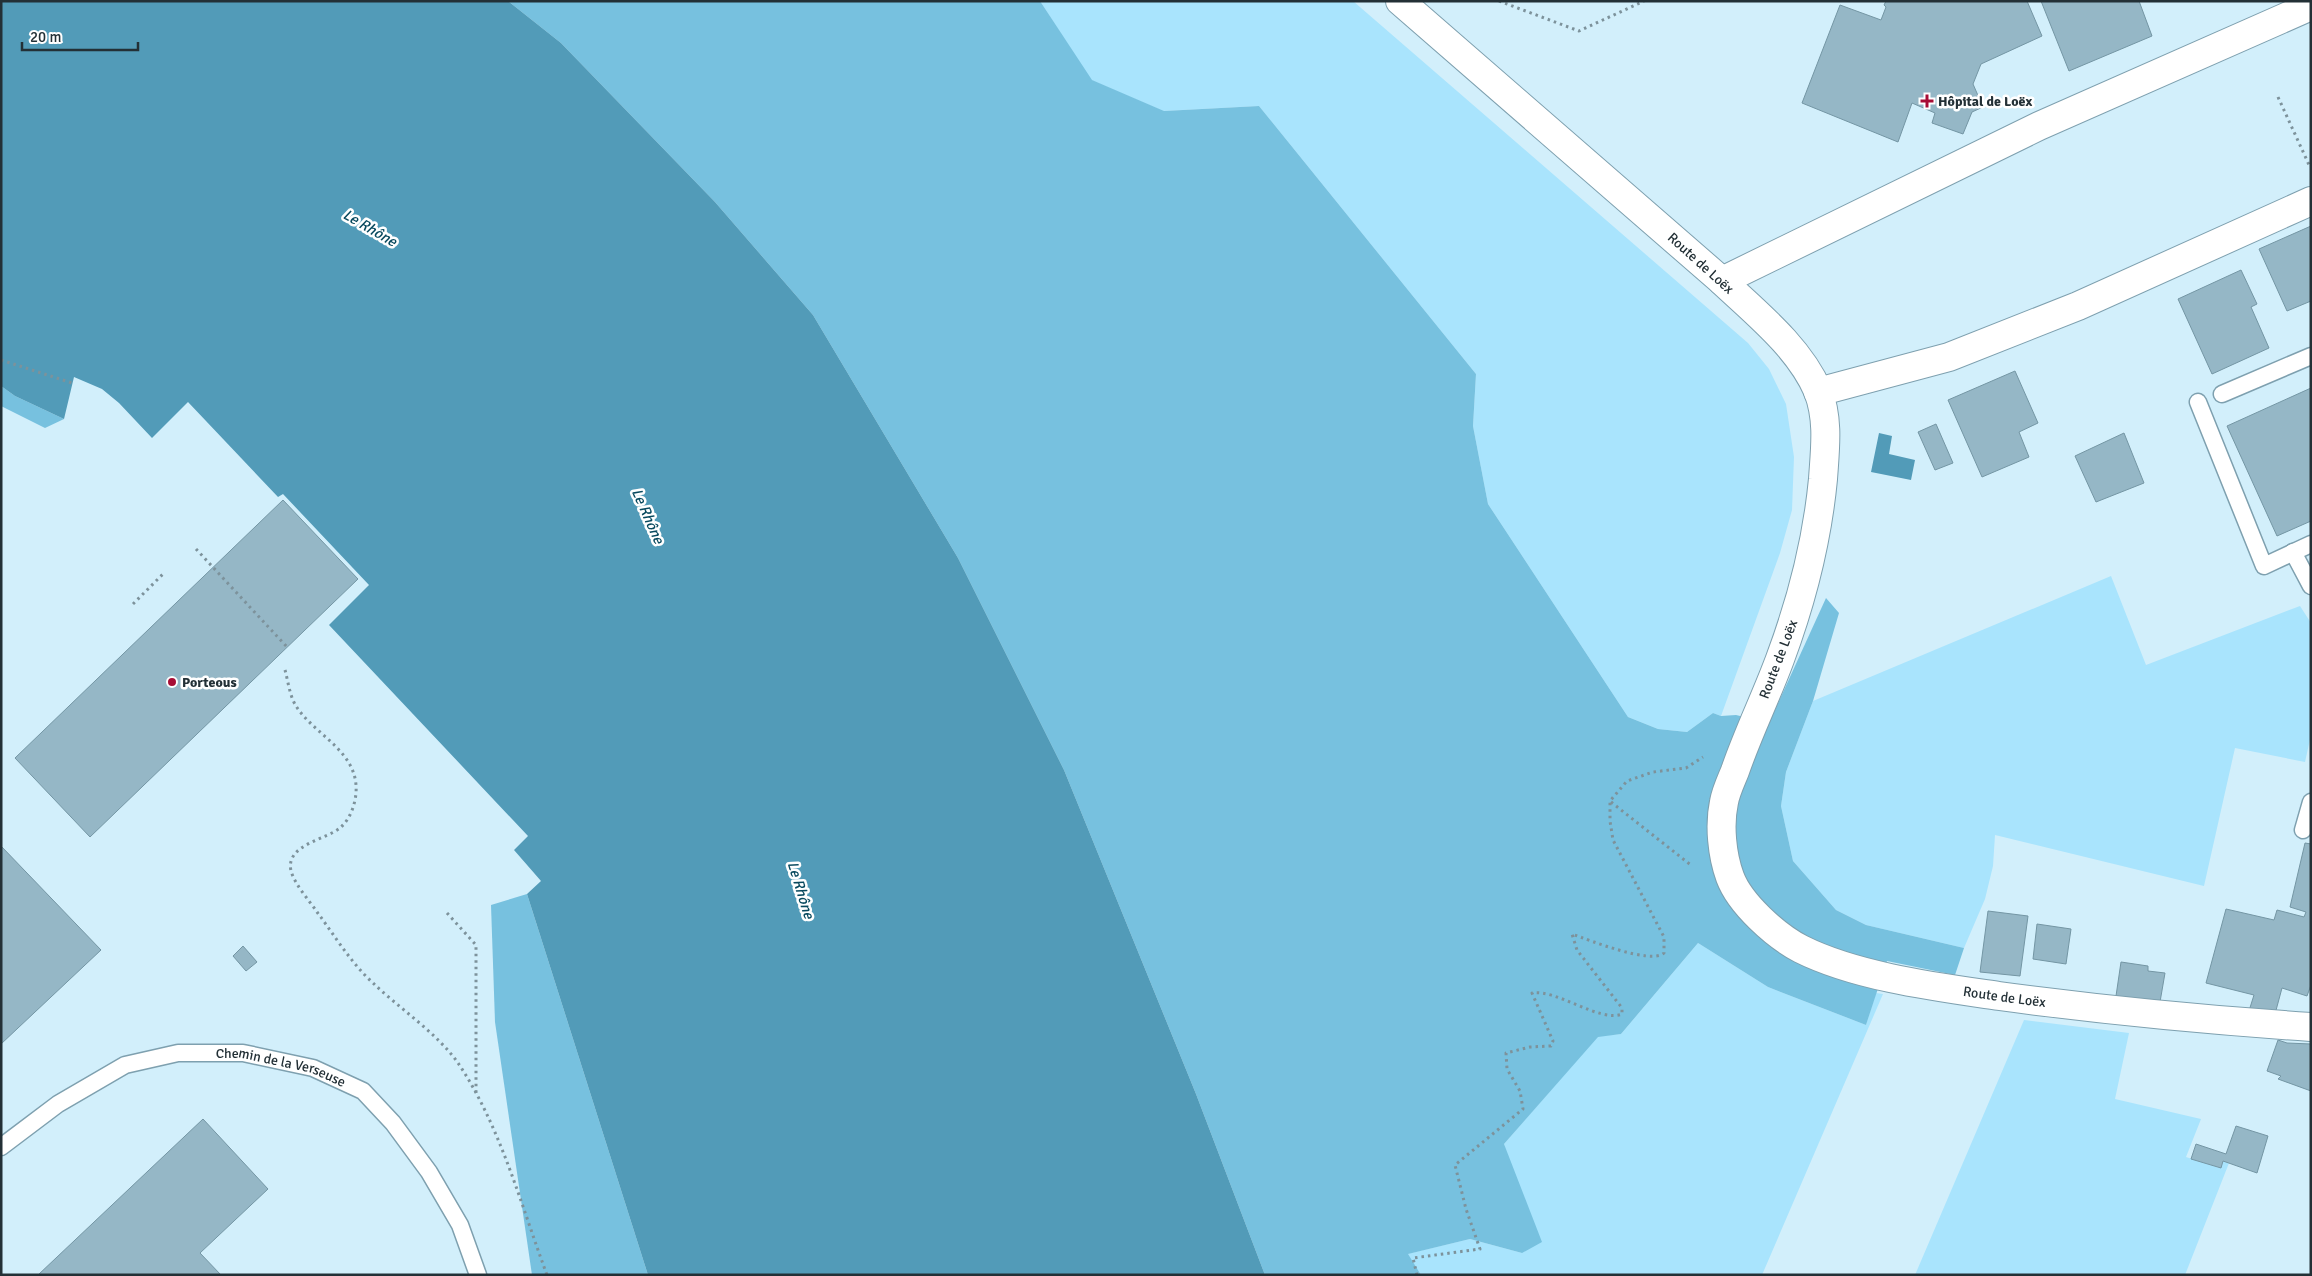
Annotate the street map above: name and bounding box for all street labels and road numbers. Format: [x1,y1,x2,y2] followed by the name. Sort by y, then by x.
[1664,229,1738,298] street label: Route de Loëx
[1756,617,1802,701] street label: Route de Loëx
[1962,983,2047,1011] street label: Route de Loëx
[216,1044,348,1091] street label: Chemin de la Verseuse

